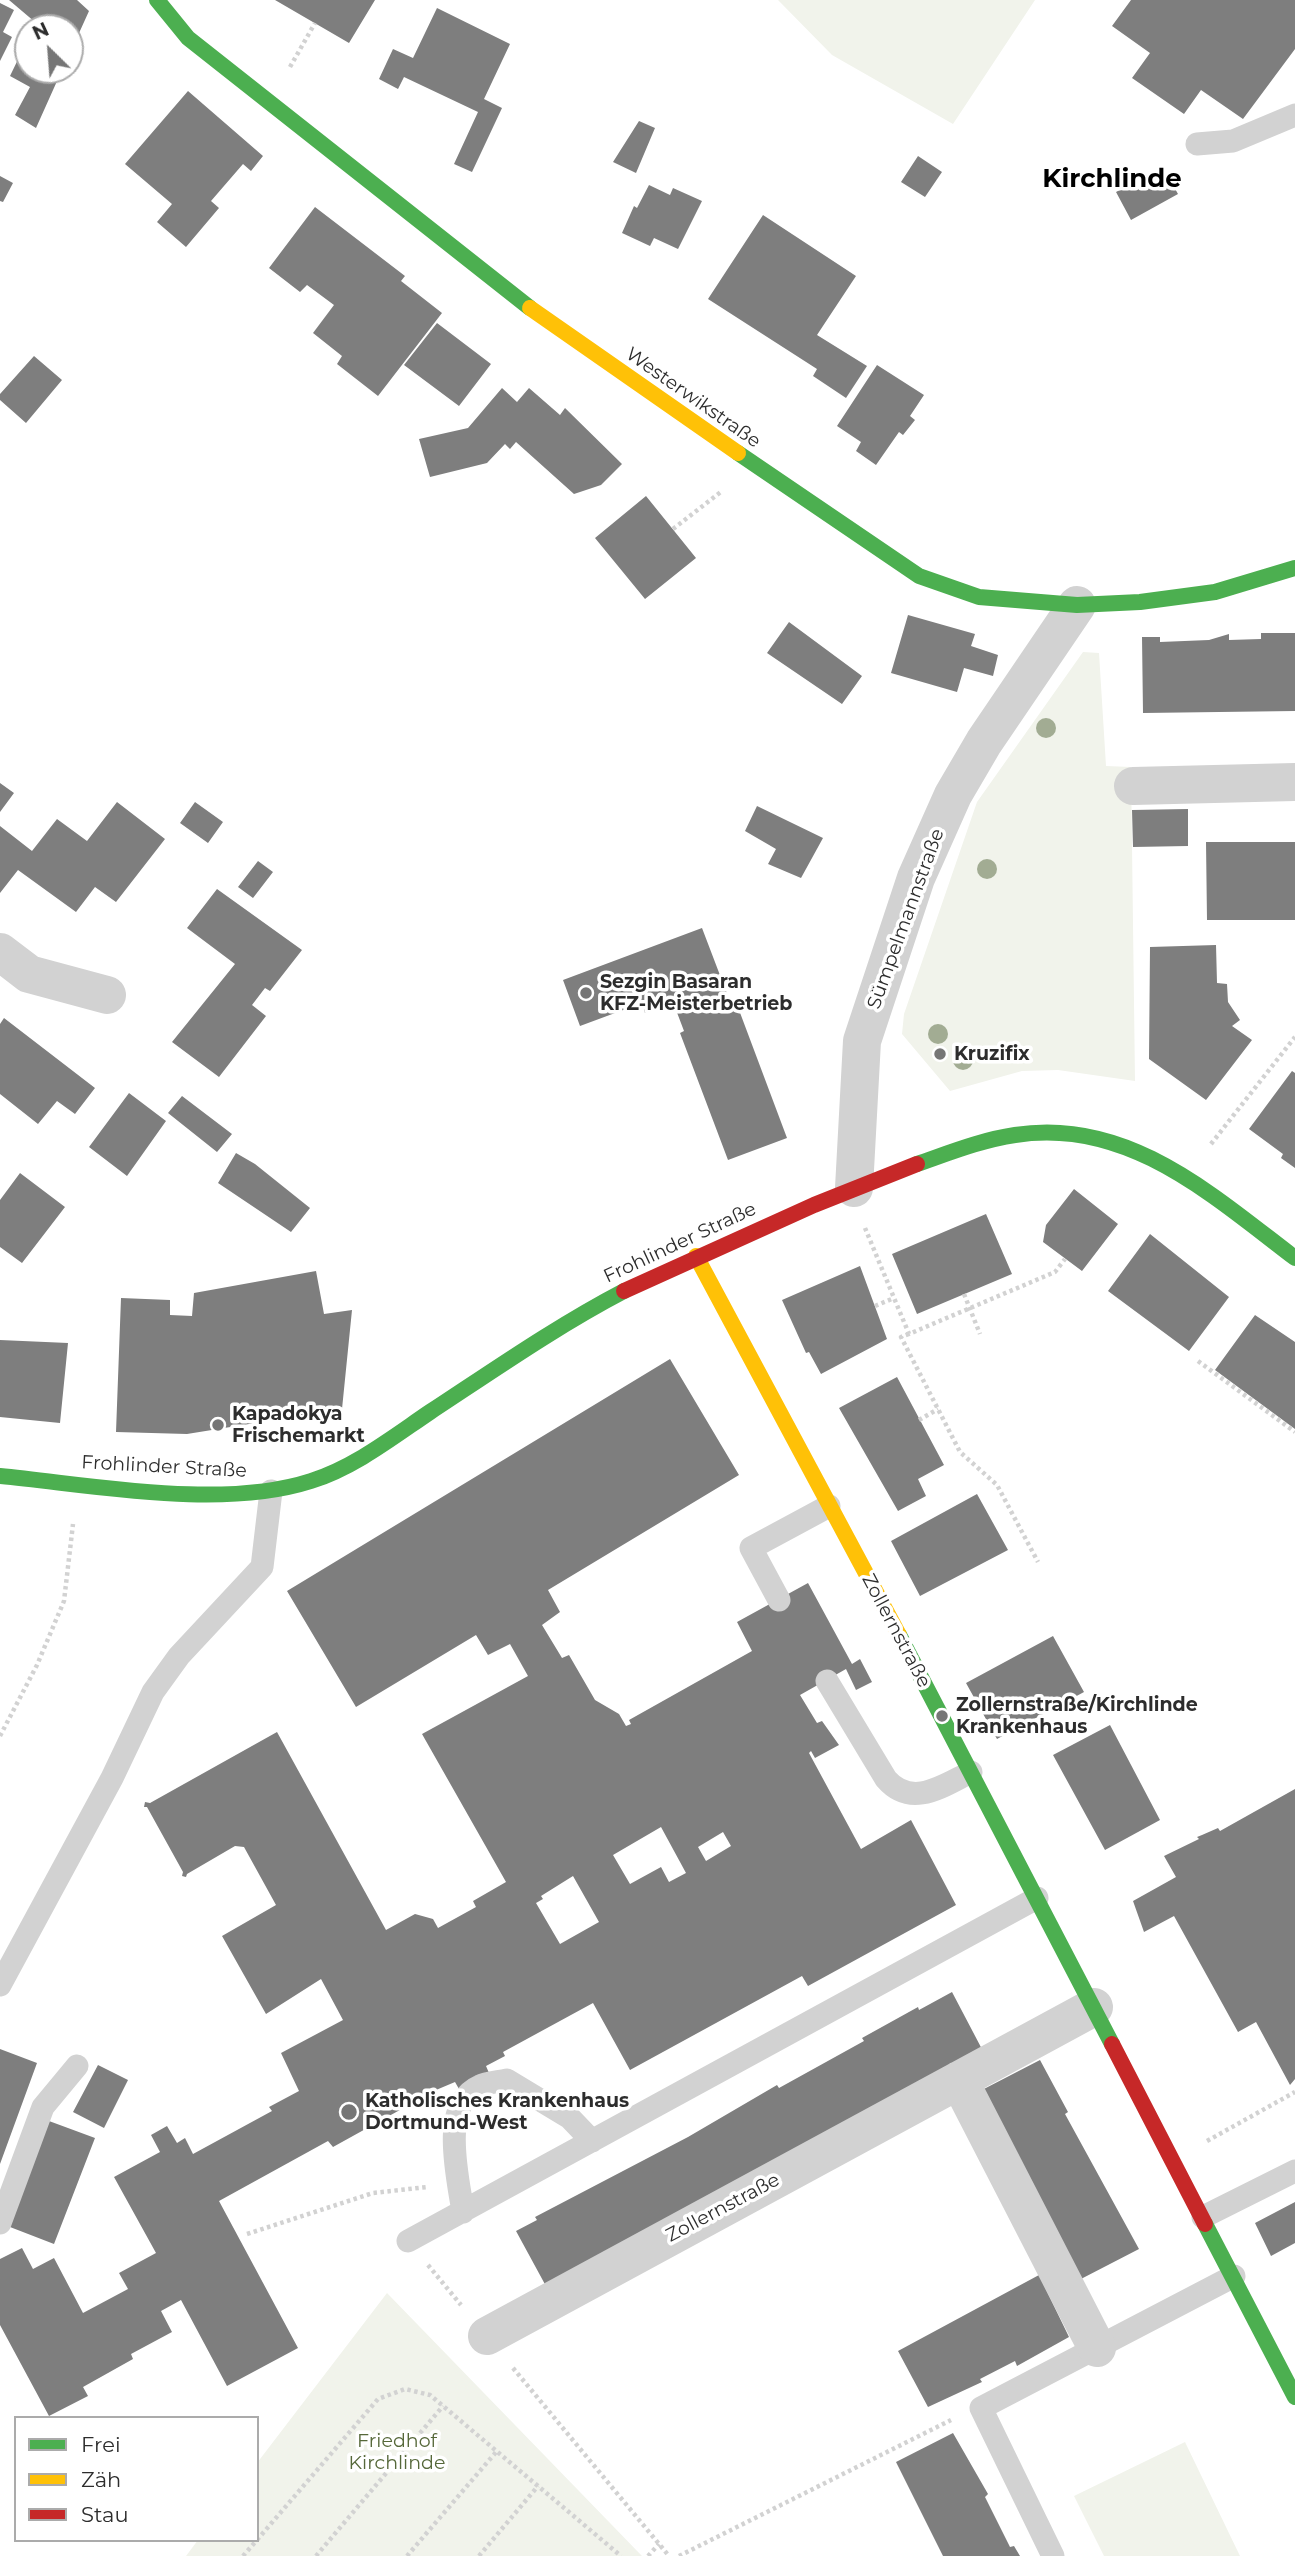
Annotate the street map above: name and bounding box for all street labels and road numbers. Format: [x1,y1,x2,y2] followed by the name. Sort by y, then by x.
[621,343,765,453] street label: Westerwikstraße
[863,826,949,1012] street label: Sümpelmannstraße
[600,1198,760,1288] street label: Frohlinder Straße
[81,1451,247,1483] street label: Frohlinder Straße
[857,1570,935,1692] street label: Zollernstraße
[662,2169,784,2247] street label: Zollernstraße

